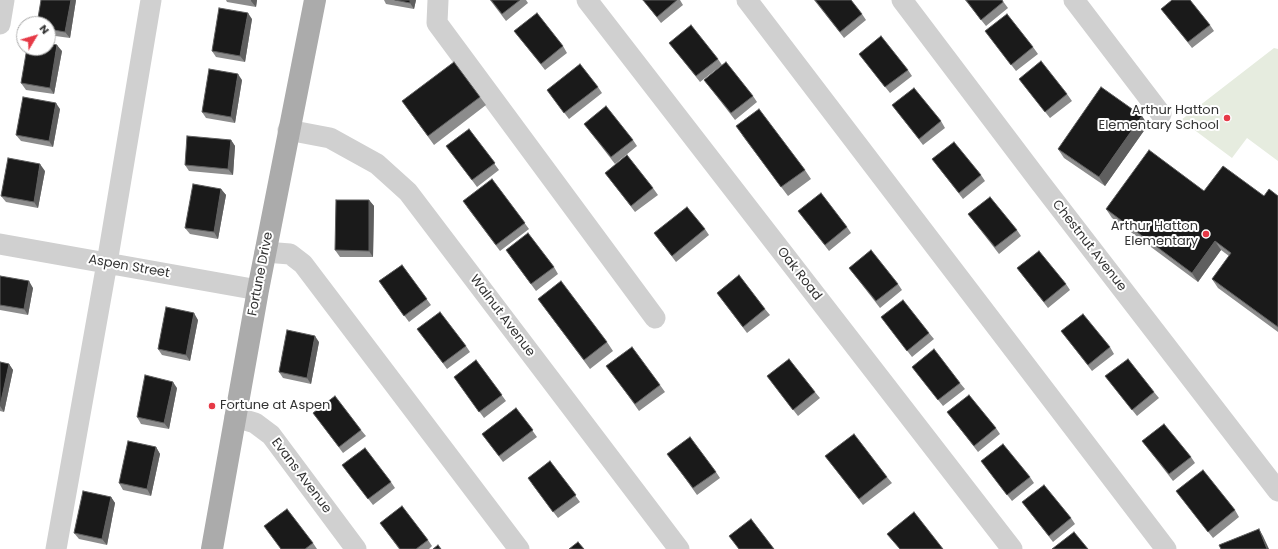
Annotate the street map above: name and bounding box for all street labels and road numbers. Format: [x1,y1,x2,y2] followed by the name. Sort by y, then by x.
[1049,197,1129,295] street label: Chestnut Avenue
[245,231,277,317] street label: Fortune Drive
[773,244,825,304] street label: Oak Road
[87,252,171,282] street label: Aspen Street
[466,272,538,360] street label: Walnut Avenue
[268,435,334,517] street label: Evans Avenue

